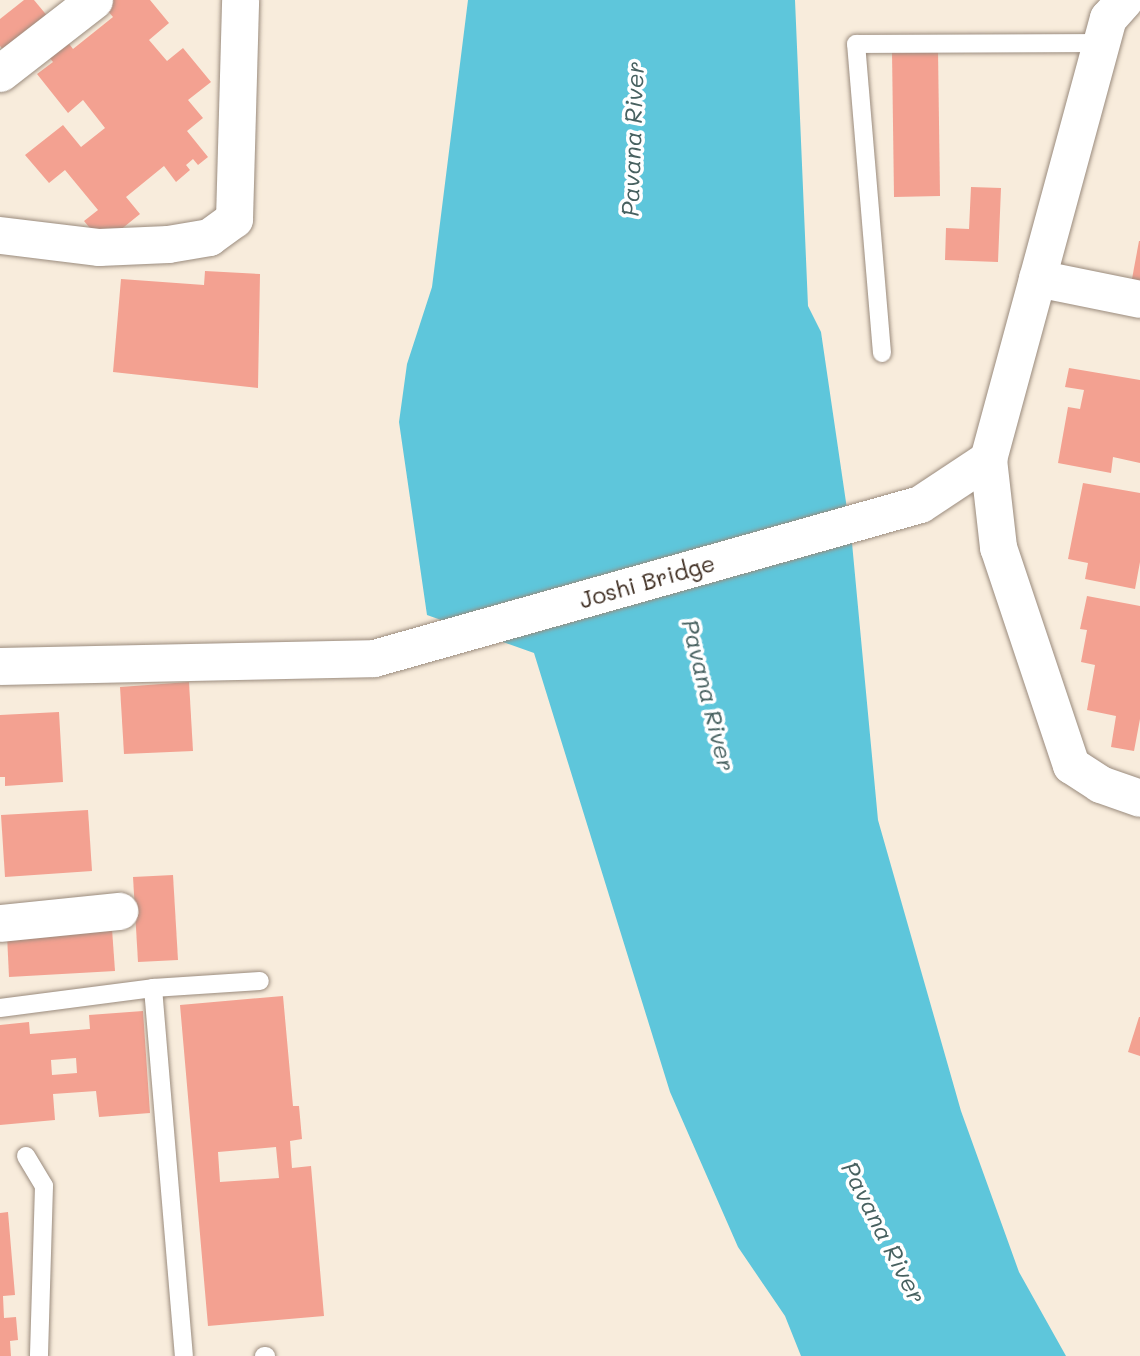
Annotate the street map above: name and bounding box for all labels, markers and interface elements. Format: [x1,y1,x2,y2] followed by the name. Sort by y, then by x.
[615,61,649,217] water label: Pavana River
[576,548,718,614] street label: Joshi Bridge
[676,616,742,774] water label: Pavana River
[836,1156,932,1308] water label: Pavana River

